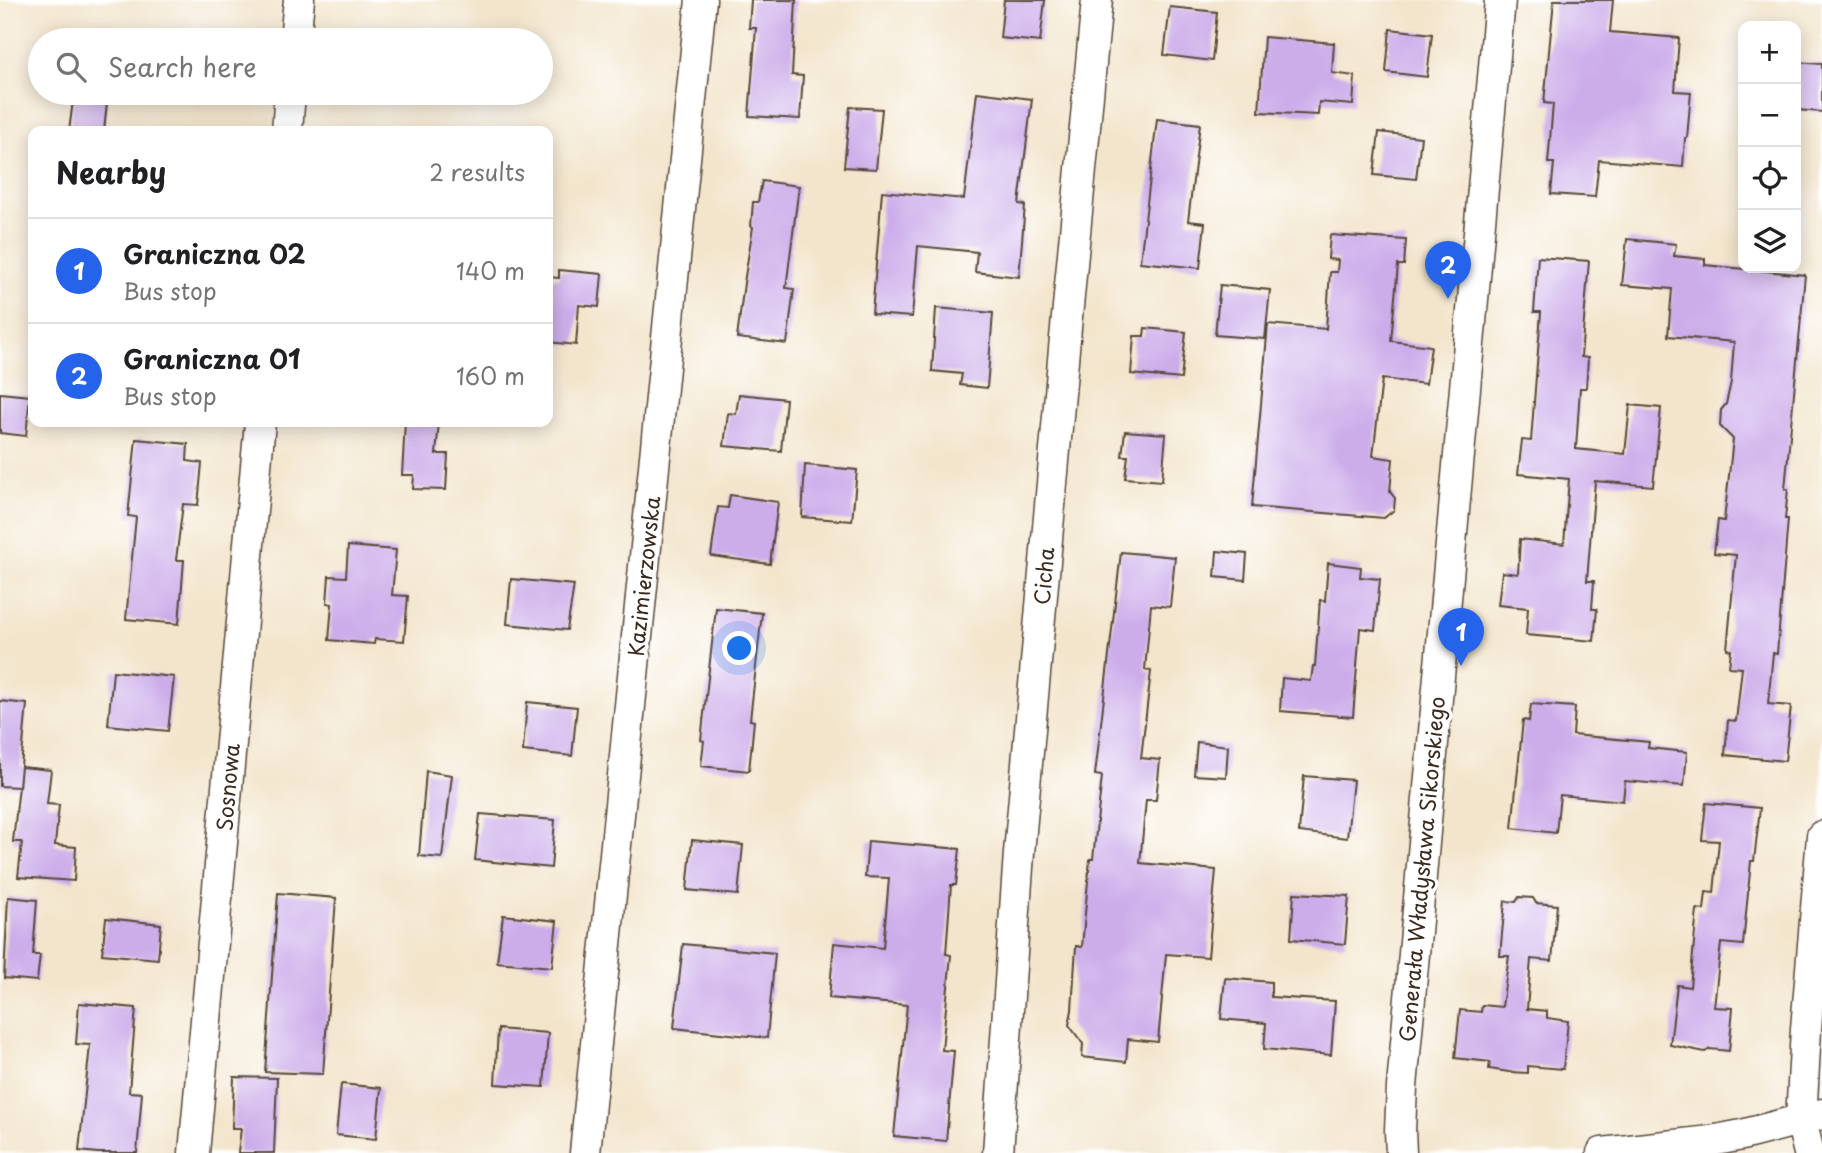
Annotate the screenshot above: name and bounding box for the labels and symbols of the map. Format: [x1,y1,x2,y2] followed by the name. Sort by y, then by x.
[1425,241,1471,299] pin: 2
[619,494,667,658] street label: Kazimierzowska
[1025,546,1061,606] street label: Cicha
[1438,608,1484,666] pin: 1
[722,631,756,665] your location
[1390,695,1452,1043] street label: Generała Władysława Sikorskiego
[207,742,247,832] street label: Sosnowa

